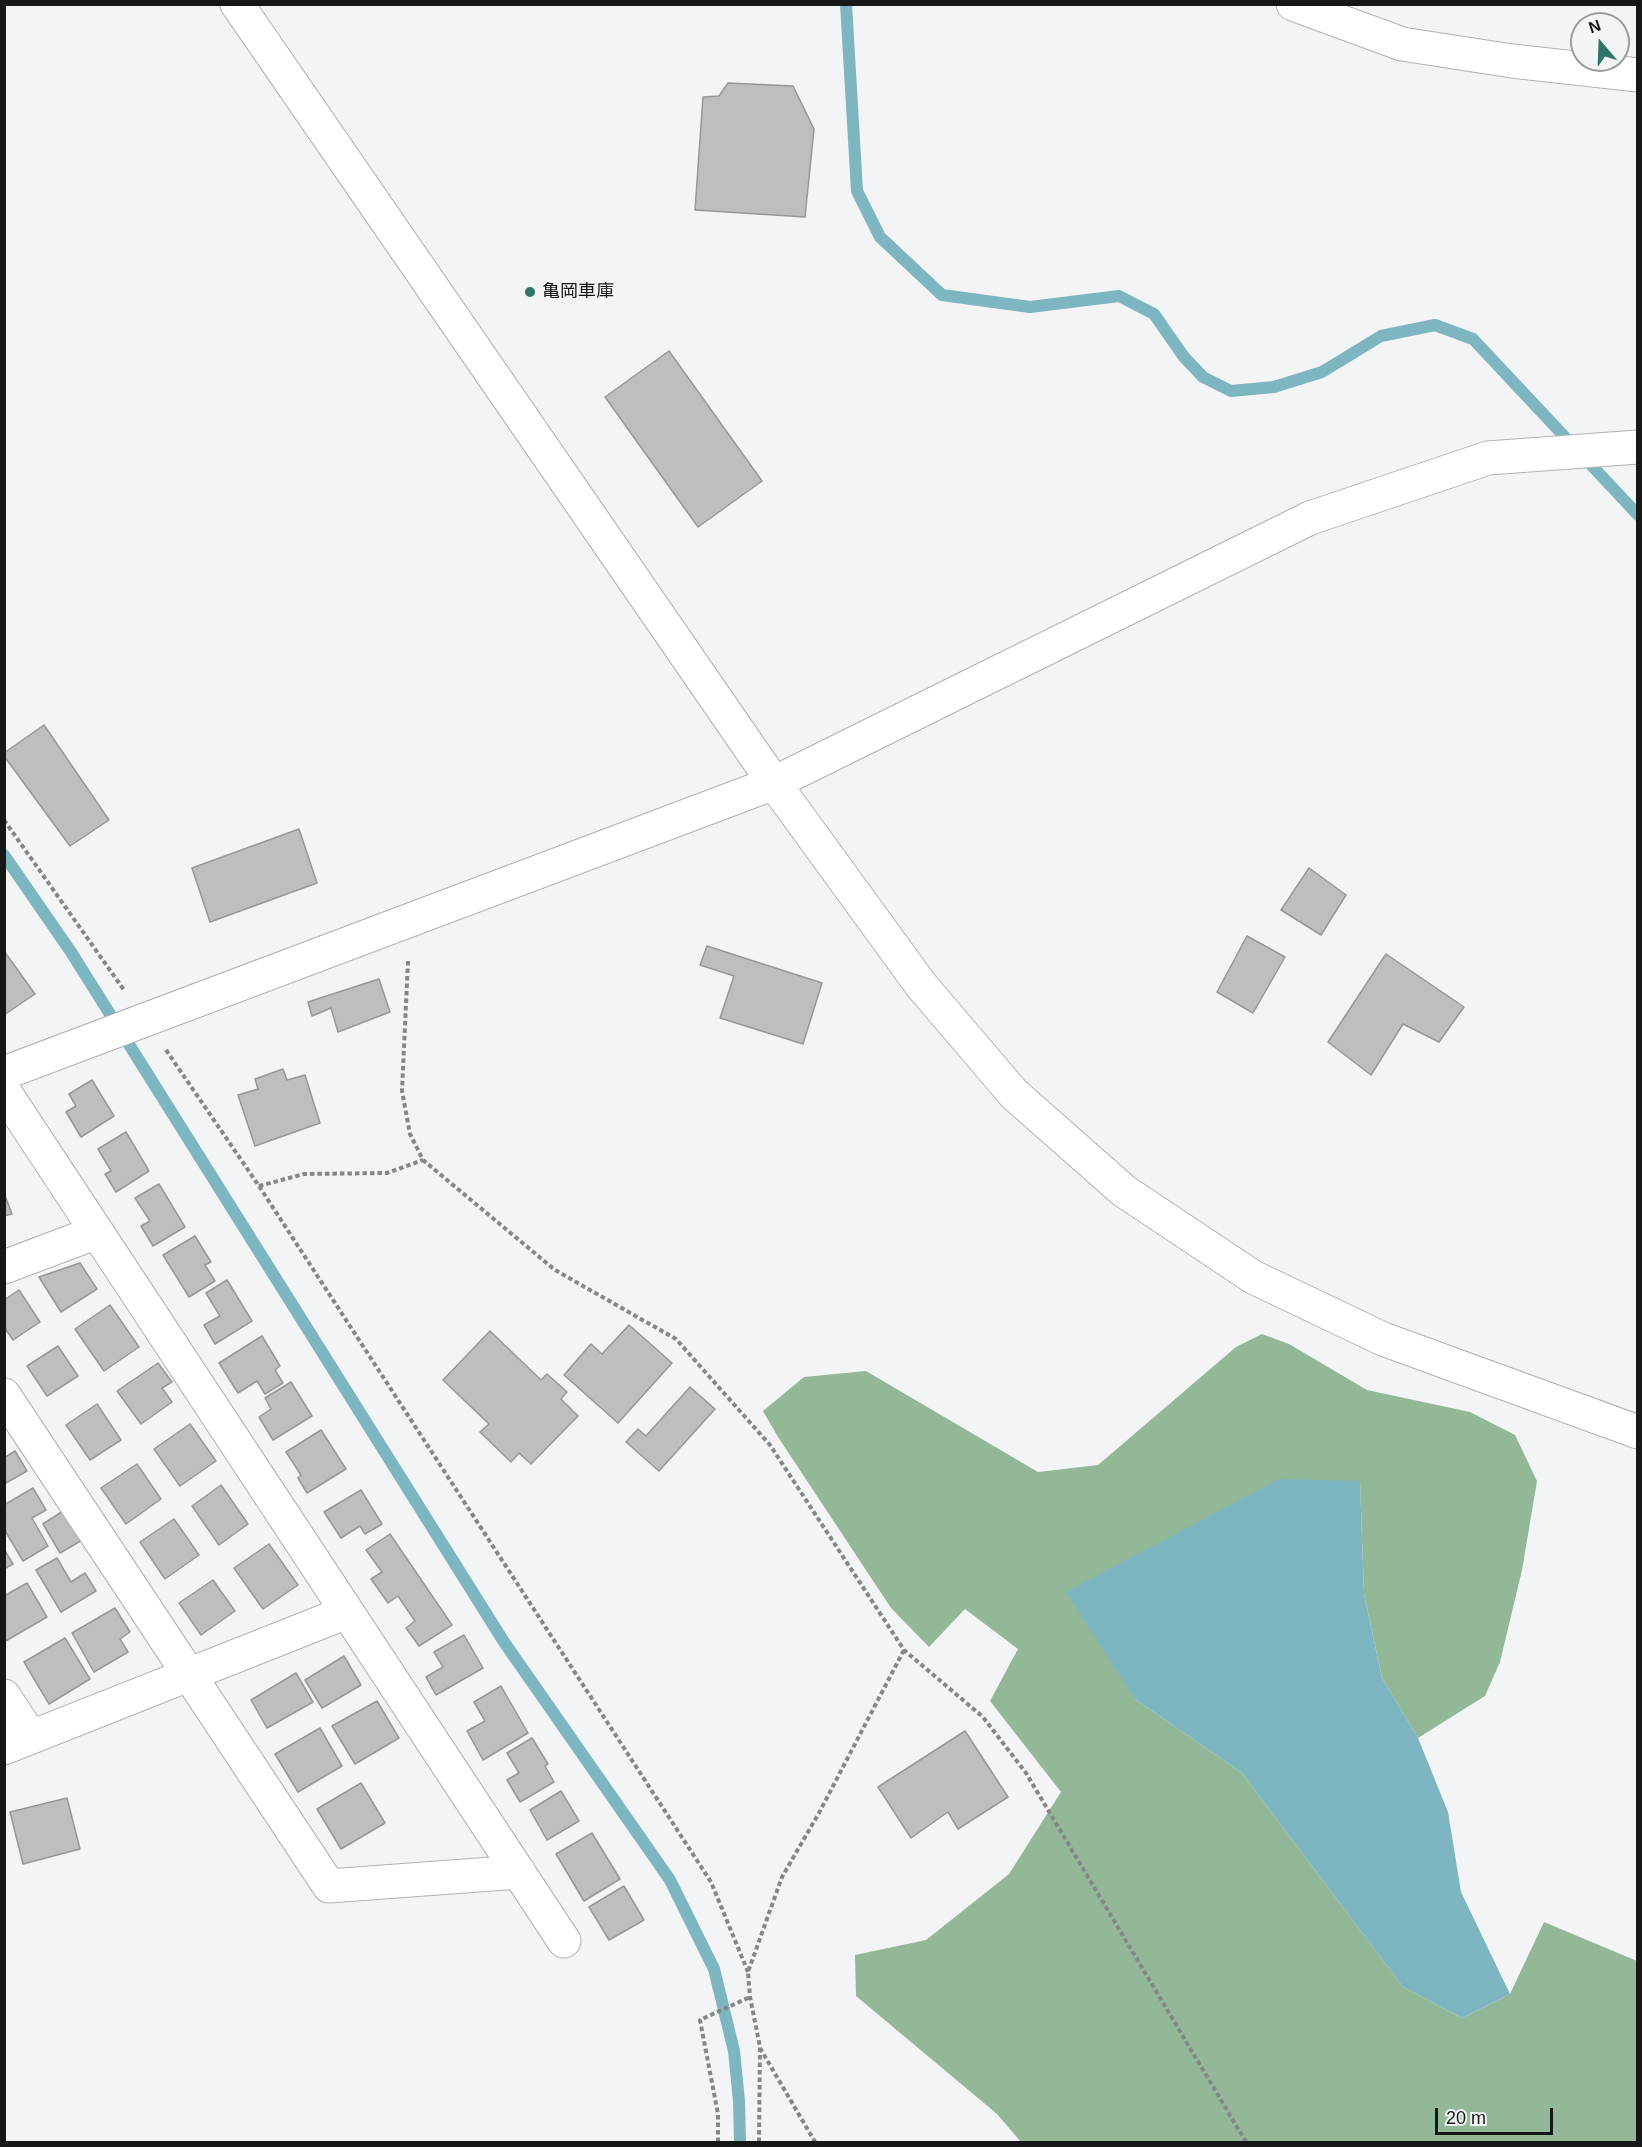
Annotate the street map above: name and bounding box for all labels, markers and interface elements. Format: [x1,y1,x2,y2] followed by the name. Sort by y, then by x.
[1570,12,1630,72] north arrow
[1586,16,1603,36] text: N
[542,281,614,303] place label: 亀岡車庫
[523,285,537,299] marker: 亀岡車庫
[1438,2096,1556,2134] scale bar
[1446,2108,1486,2128] text: 20 m

